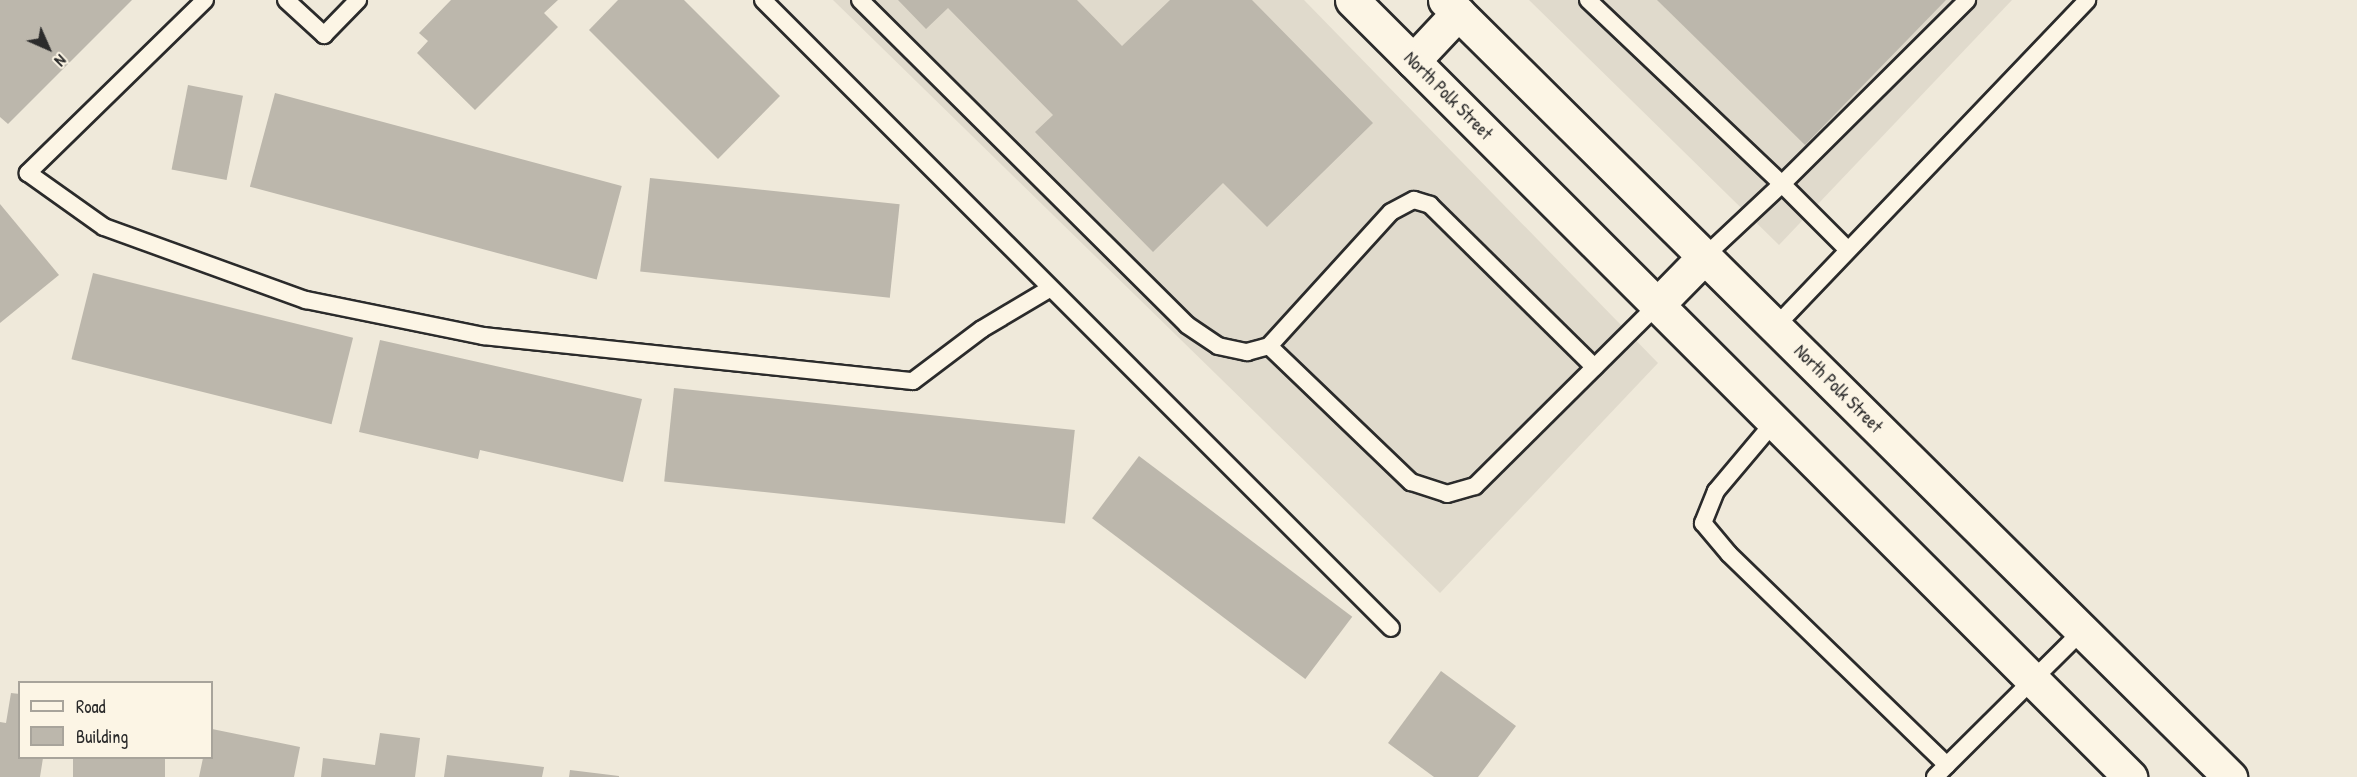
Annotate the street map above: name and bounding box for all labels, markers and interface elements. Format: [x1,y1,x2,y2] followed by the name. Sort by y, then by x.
[18,18,78,78] north arrow
[1399,47,1497,145] street label: North Polk Street
[50,50,72,72] text: N
[1789,340,1887,438] street label: North Polk Street
[18,681,213,759] legend
[76,694,106,719] text: Road
[76,724,128,749] text: Building

